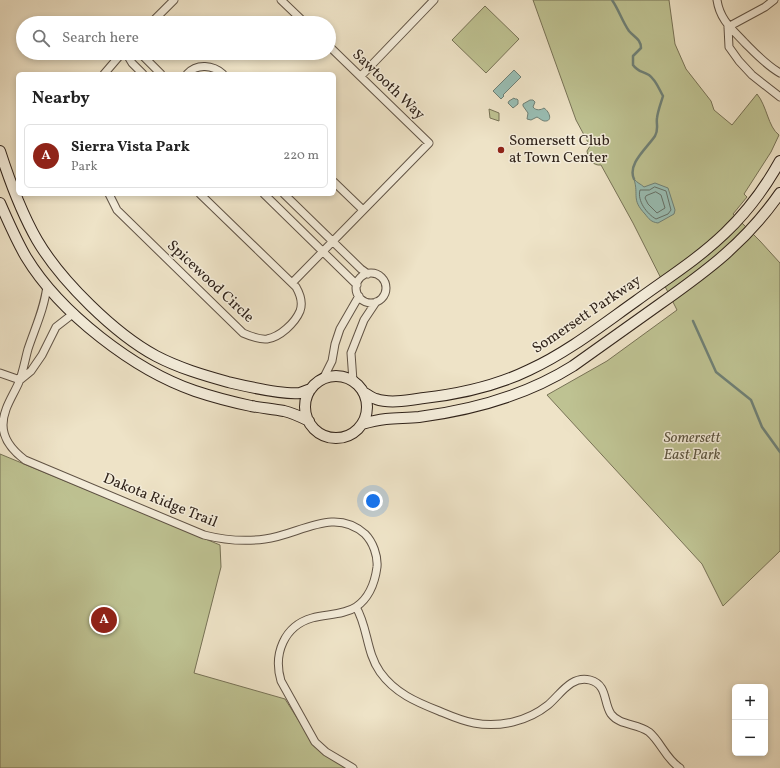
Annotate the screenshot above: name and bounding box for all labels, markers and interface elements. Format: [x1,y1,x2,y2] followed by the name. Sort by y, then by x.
[16,16,336,60] search box
[30,27,52,49] icon: search
[62,28,139,49] text: Search here
[347,45,429,125] street label: Sawtooth Way
[32,87,90,110] text: Nearby
[509,131,610,169] place label: Somersett Club at Town Center
[71,137,190,158] text: Sierra Vista Park
[496,145,506,155] marker: Somersett Club at Town Center
[41,147,51,165] text: A
[283,147,319,165] text: 220 m
[71,158,98,176] text: Park
[162,236,258,328] street label: Spicewood Circle
[528,271,646,359] street label: Somersett Parkway
[663,428,721,466] park label: Somersett East Park
[100,468,220,534] street label: Dakota Ridge Trail
[363,491,383,511] your location
[91,605,117,635] pin: A
[732,684,768,756] map controls
[732,684,768,720] button: +
[732,720,768,756] button: −

